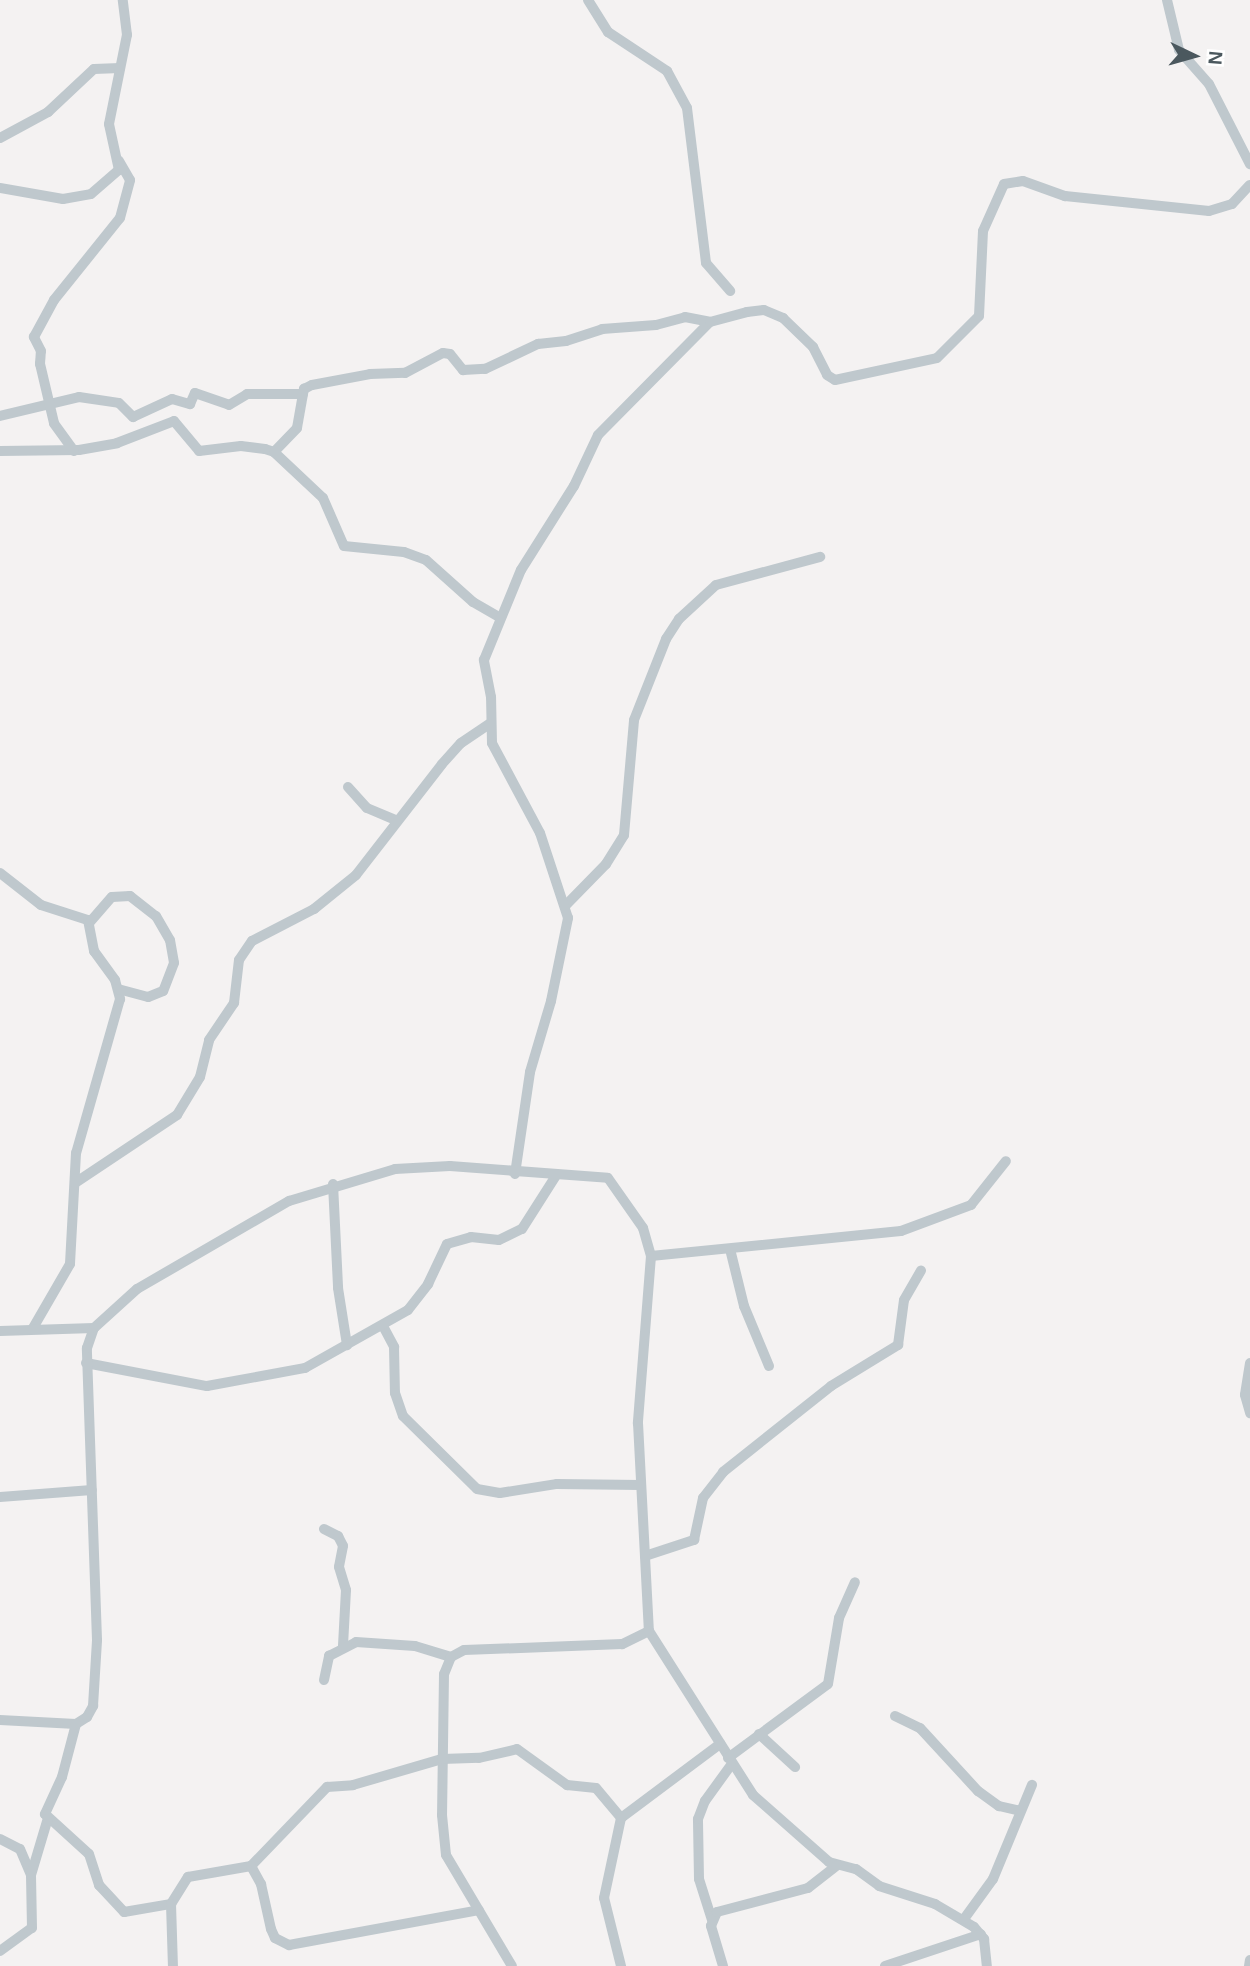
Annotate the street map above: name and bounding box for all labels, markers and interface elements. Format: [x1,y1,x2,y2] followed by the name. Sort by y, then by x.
[1159,21,1229,91] north arrow
[1204,50,1226,66] text: N

